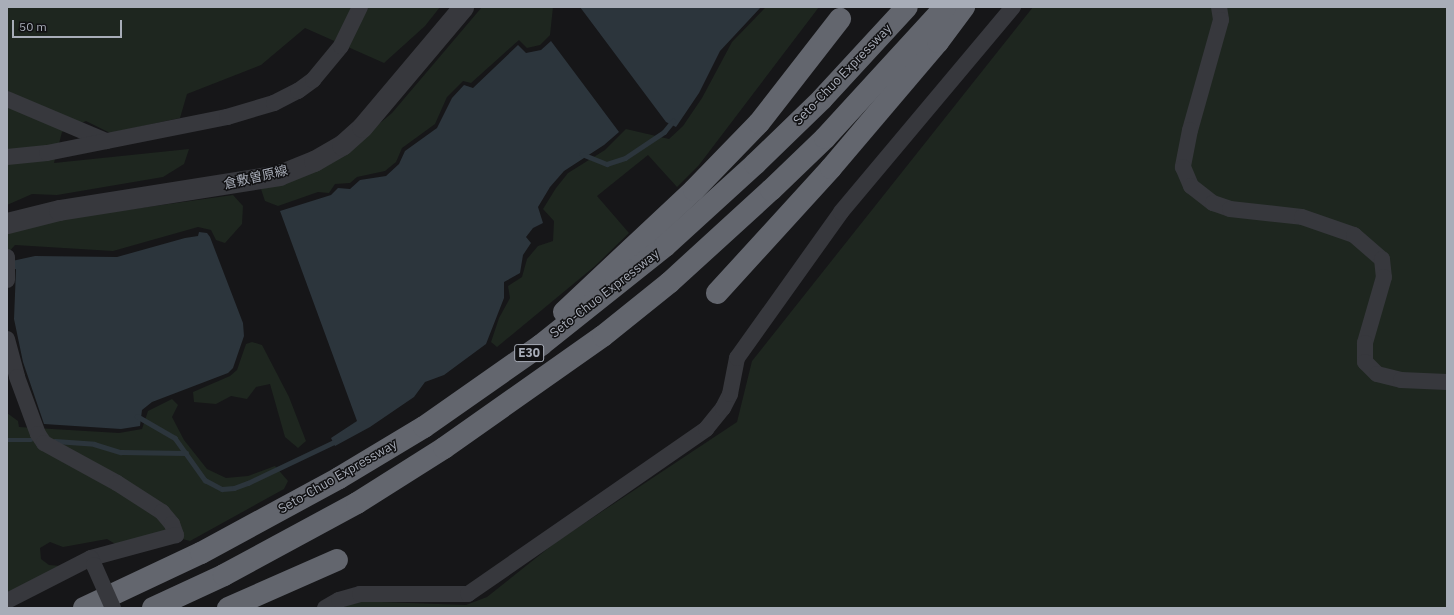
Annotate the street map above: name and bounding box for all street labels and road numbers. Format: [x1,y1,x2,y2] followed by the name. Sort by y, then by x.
[791,21,895,129] street label: Seto-Chuo Expressway
[223,163,289,193] street label: 倉敷曽原線
[547,246,663,342] street label: Seto-Chuo Expressway
[514,343,544,363] road number: E30
[276,437,400,517] street label: Seto-Chuo Expressway

